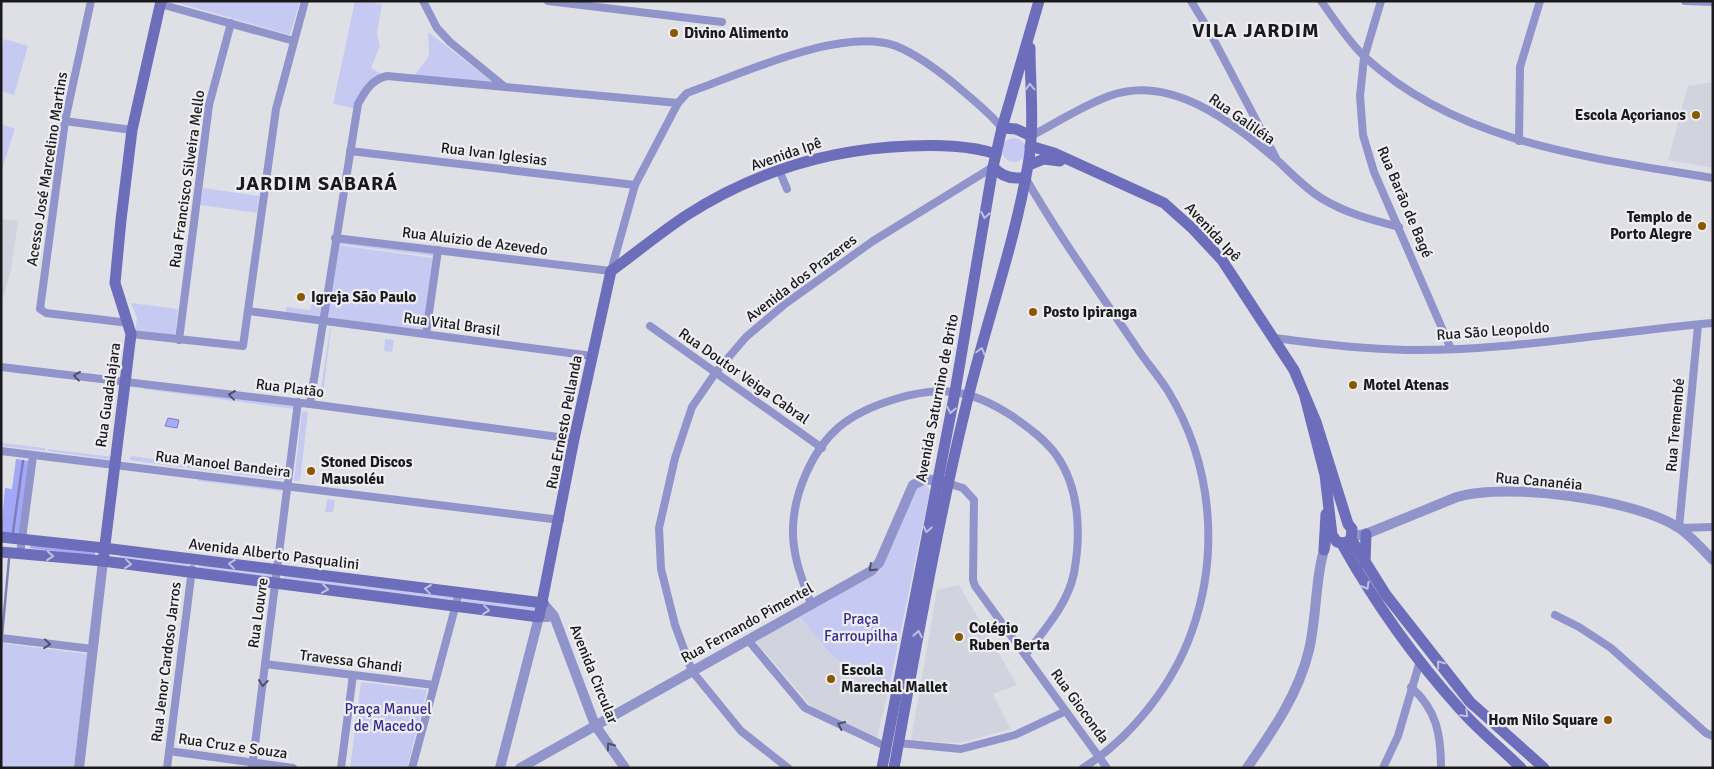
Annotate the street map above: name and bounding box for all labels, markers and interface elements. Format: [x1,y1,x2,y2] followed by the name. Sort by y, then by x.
[1192,18,1320,43] district label: VILA JARDIM
[684,24,789,42] place label: Divino Alimento
[668,27,680,39] marker: Divino Alimento
[23,70,71,267] street label: Acesso José Marcelino Martins
[1025,83,1035,91] one-way arrow
[166,89,208,269] street label: Rua Francisco Silveira Mello
[1205,90,1279,148] street label: Rua Galiléia
[1575,106,1686,124] place label: Escola Açorianos
[1690,109,1702,121] marker: Escola Açorianos
[748,133,824,175] street label: Avenida Ipê
[440,139,549,170] street label: Rua Ivan Iglesias
[1373,144,1437,260] street label: Rua Barão de Bagé
[236,171,398,196] district label: JARDIM SABARÁ
[1181,199,1245,265] street label: Avenida Ipê
[1610,208,1692,243] place label: Templo de Porto Alegre
[981,211,991,220] one-way arrow
[1696,220,1708,232] marker: Templo de Porto Alegre
[401,223,549,259] street label: Rua Aluizio de Azevedo
[742,230,860,326] street label: Avenida dos Prazeres
[311,288,417,306] place label: Igreja São Paulo
[295,291,307,303] marker: Igreja São Paulo
[1043,303,1138,321] place label: Posto Ipiranga
[1027,306,1039,318] marker: Posto Ipiranga
[402,308,502,340] street label: Rua Vital Brasil
[912,312,962,484] street label: Avenida Saturnino de Brito
[1436,318,1550,344] street label: Rua São Leopoldo
[675,324,813,428] street label: Rua Doutor Veiga Cabral
[92,341,124,449] street label: Rua Guadalajara
[975,347,986,355] one-way arrow
[542,354,586,490] street label: Rua Ernesto Pellanda
[73,371,81,382] one-way arrow
[255,375,325,401] street label: Rua Platão
[1363,376,1449,394] place label: Motel Atenas
[1662,377,1688,473] street label: Rua Tremembé
[1347,379,1359,391] marker: Motel Atenas
[228,390,236,401] one-way arrow
[946,405,956,414] one-way arrow
[154,447,292,481] street label: Rua Manoel Bandeira
[321,453,413,488] place label: Stoned Discos Mausoléu
[305,465,317,477] marker: Stoned Discos Mausoléu
[1495,468,1583,494] street label: Rua Cananéia
[923,524,933,533] one-way arrow
[188,535,360,573] street label: Avenida Alberto Pasqualini
[46,550,54,561] one-way arrow
[124,558,132,569] one-way arrow
[228,559,236,570] one-way arrow
[869,562,878,571] one-way arrow
[244,577,272,649] street label: Rua Louvre
[678,579,816,667] street label: Rua Fernando Pimentel
[147,580,185,743] street label: Rua Jenor Cardoso Jarros
[1360,580,1370,589] one-way arrow
[321,583,329,594] one-way arrow
[424,584,432,594] one-way arrow
[482,604,490,615] one-way arrow
[824,610,898,645] park label: Praça Farroupilha
[969,619,1050,654] place label: Colégio Ruben Berta
[566,622,622,727] street label: Avenida Circular
[913,630,923,639] one-way arrow
[953,631,965,643] marker: Colégio Ruben Berta
[43,638,51,649] one-way arrow
[299,646,403,676] street label: Travessa Ghandi
[841,661,948,696] place label: Escola Marechal Mallet
[1437,661,1445,670] one-way arrow
[1047,665,1113,747] street label: Rua Gioconda
[825,673,837,685] marker: Escola Marechal Mallet
[258,678,268,687] one-way arrow
[344,700,432,735] park label: Praça Manuel de Macedo
[1459,708,1468,717] one-way arrow
[1488,711,1598,729] place label: Hom Nilo Square
[1602,714,1614,726] marker: Hom Nilo Square
[837,721,846,731] one-way arrow
[177,729,289,763] street label: Rua Cruz e Souza
[607,742,616,752] one-way arrow

